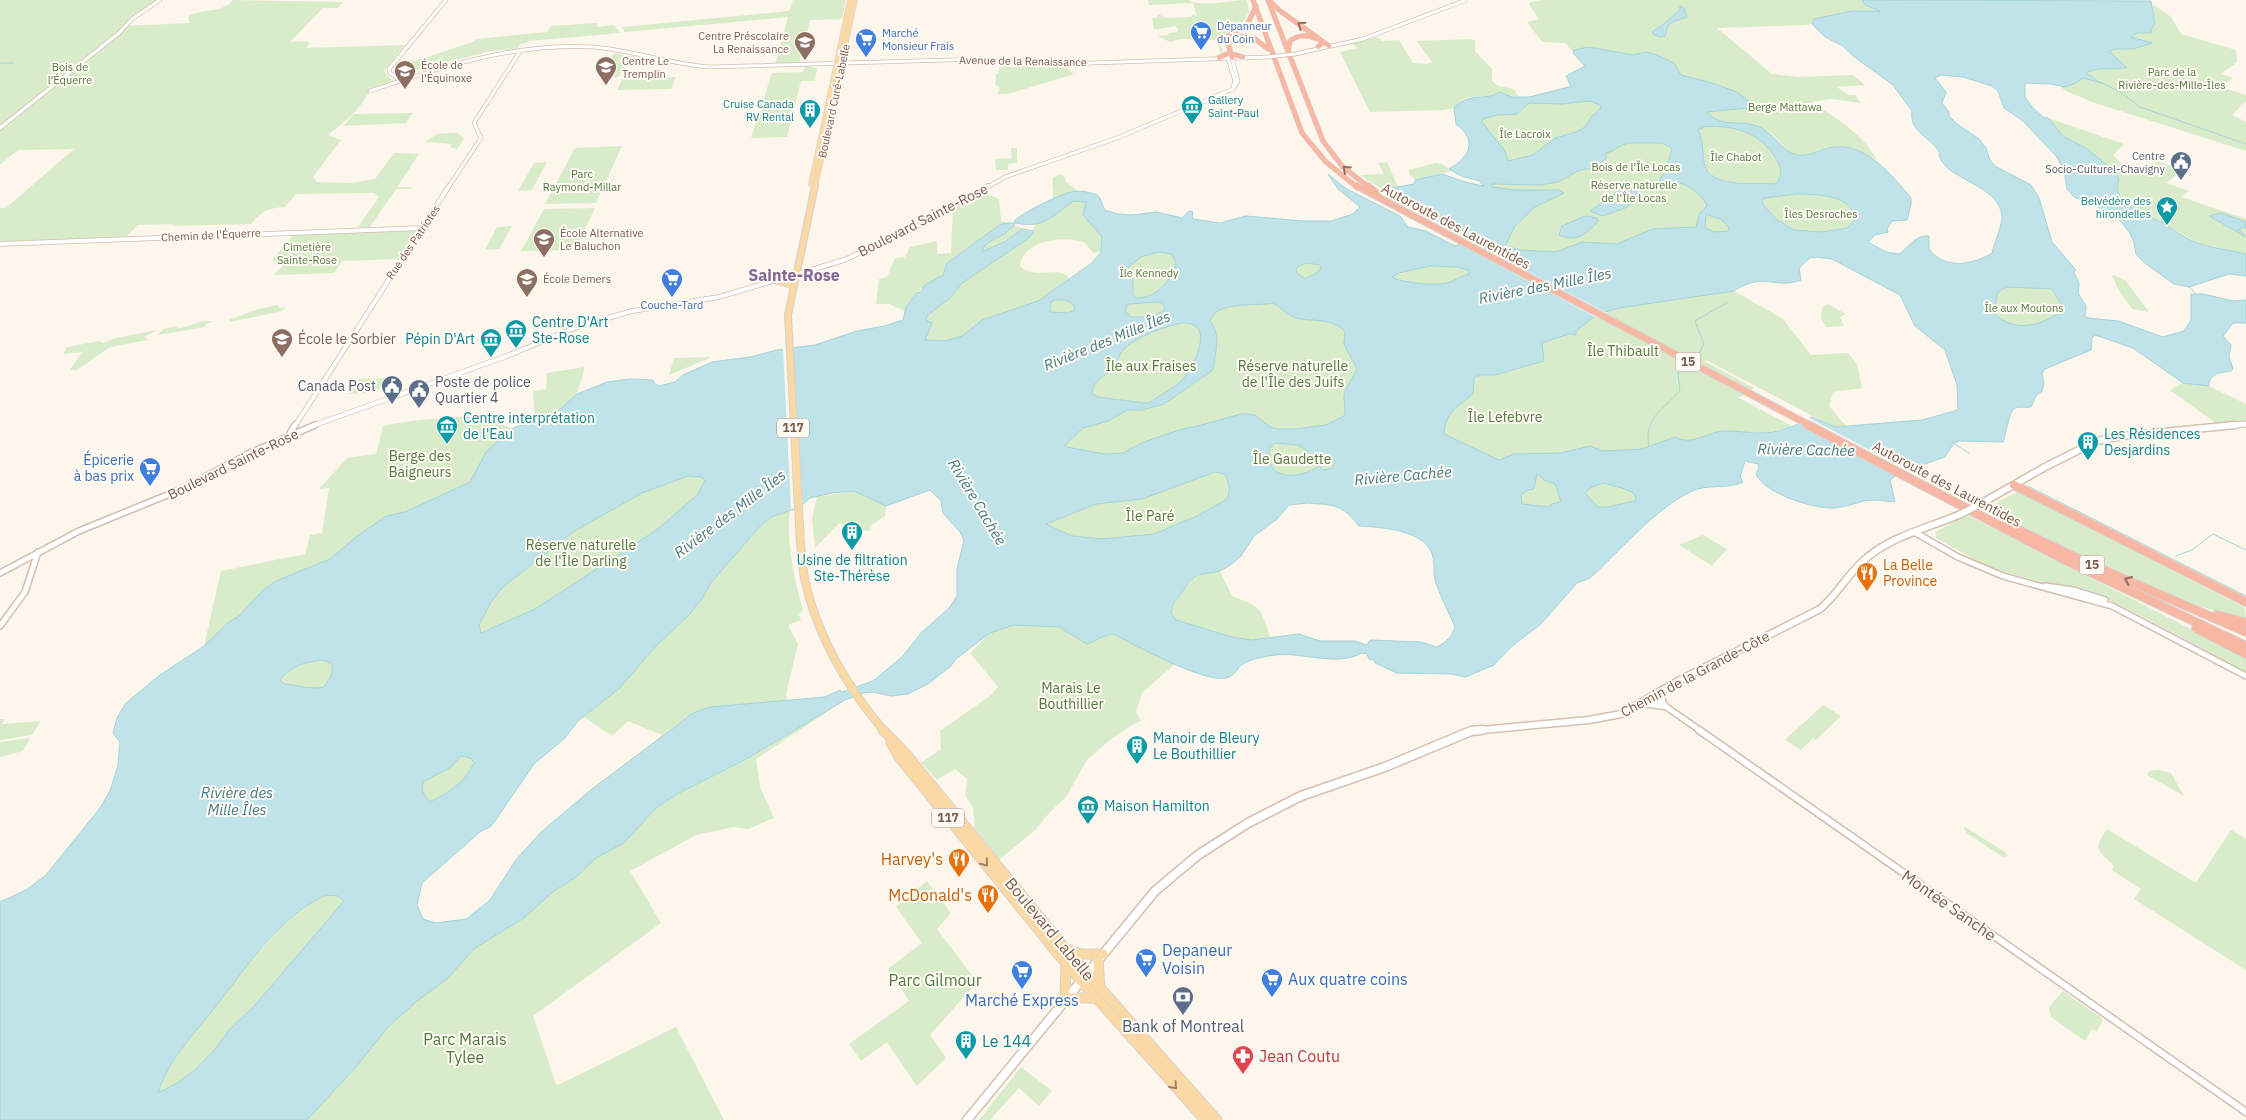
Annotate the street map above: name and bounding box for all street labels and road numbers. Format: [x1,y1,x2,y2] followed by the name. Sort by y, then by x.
[815,43,853,159] street label: Boulevard Curé-Labelle
[959,53,1087,69] street label: Avenue de la Renaissance
[855,179,991,261] street label: Boulevard Sainte-Rose
[1378,179,1534,273] street label: Autoroute des Laurentides
[383,202,443,282] street label: Rue des Patriotes
[161,225,261,245] street label: Chemin de l'Équerre
[1676,352,1700,372] road number: 15
[777,418,809,438] road number: 117
[165,424,302,504] street label: Boulevard Sainte-Rose
[1869,437,2025,531] street label: Autoroute des Laurentides
[2080,556,2104,574] road number: 15
[1617,627,1773,721] street label: Chemin de la Grande-Côte
[932,808,964,828] road number: 117
[1898,865,2000,945] street label: Montée Sanche
[1001,873,1099,985] street label: Boulevard Labelle

